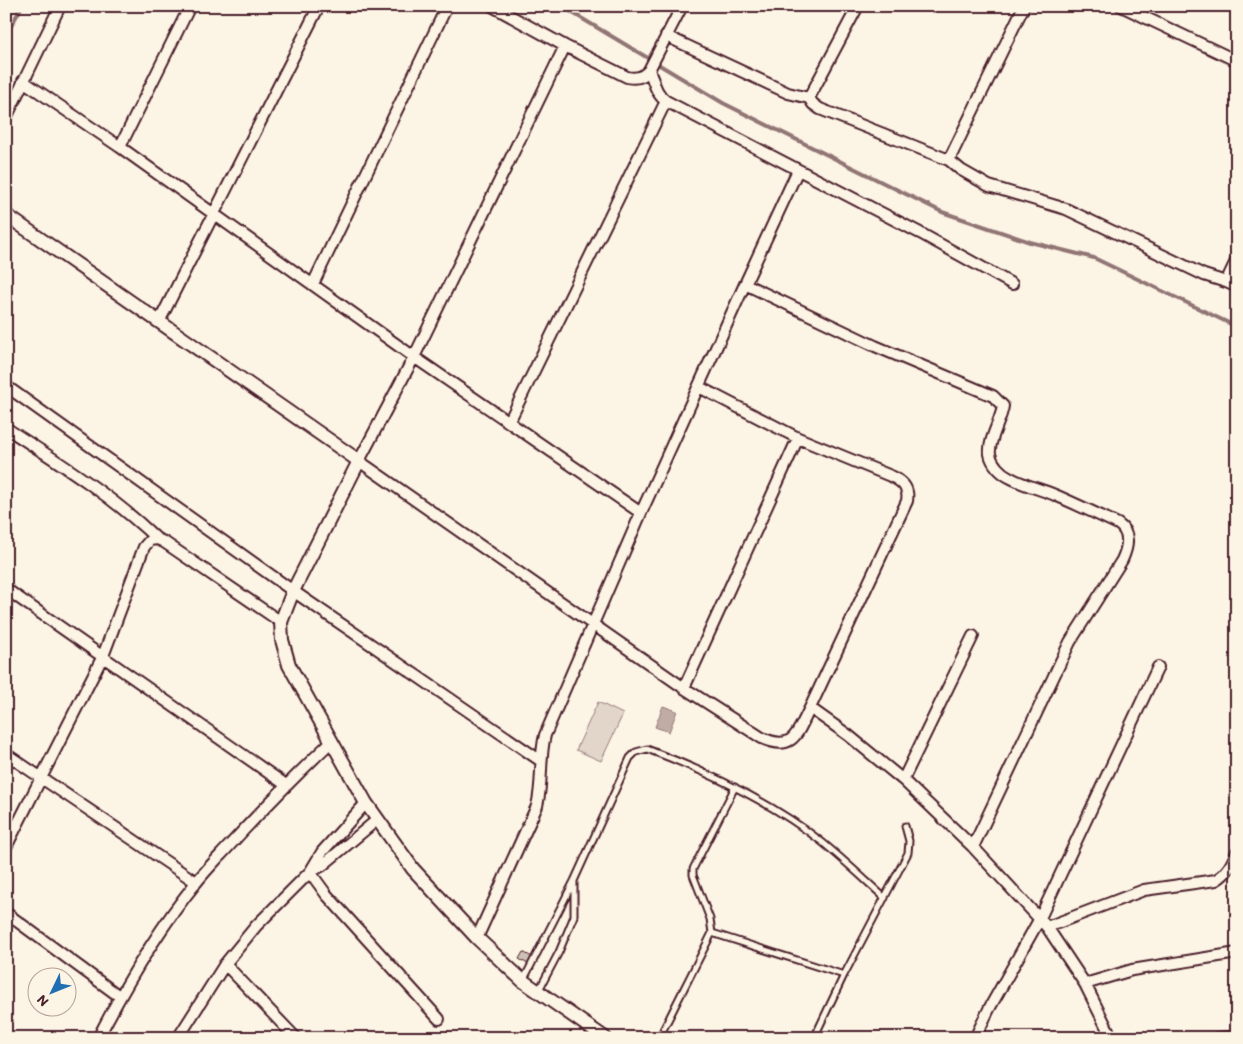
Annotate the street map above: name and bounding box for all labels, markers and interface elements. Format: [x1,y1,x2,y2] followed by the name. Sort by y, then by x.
[28,966,78,1016] north arrow
[33,991,52,1010] text: N

